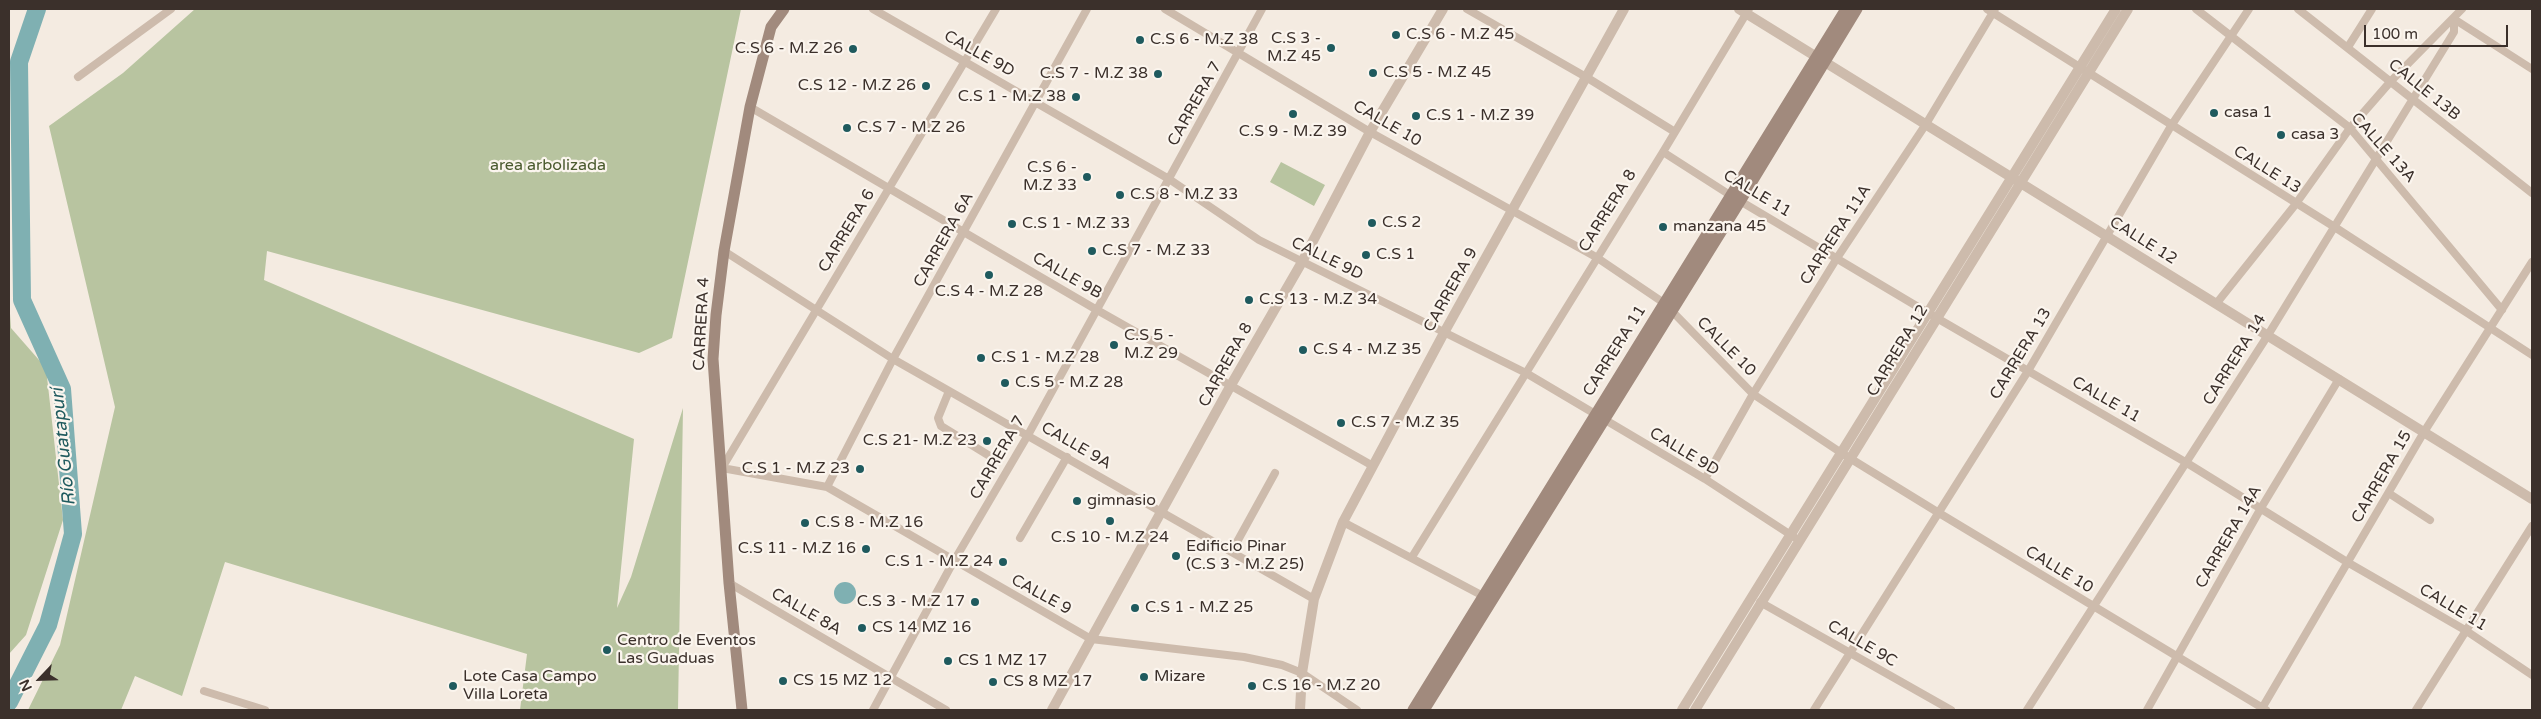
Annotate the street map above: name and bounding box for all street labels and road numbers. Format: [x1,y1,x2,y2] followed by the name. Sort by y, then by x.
[940,27,1018,81] street label: CALLE 9D
[2384,55,2464,125] street label: CALLE 13B
[1164,58,1226,150] street label: CARRERA 7
[1349,97,1425,151] street label: CALLE 10
[2346,109,2420,187] street label: CALLE 13A
[2230,142,2304,198] street label: CALLE 13
[1575,166,1641,256] street label: CARRERA 8
[1720,166,1794,222] street label: CALLE 11
[1796,181,1876,289] street label: CARRERA 11A
[815,186,879,276] street label: CARRERA 6
[910,189,978,291] street label: CARRERA 6A
[2106,213,2180,269] street label: CALLE 12
[1288,233,1366,285] street label: CALLE 9D
[1420,244,1482,336] street label: CARRERA 9
[1029,248,1105,304] street label: CALLE 9B
[690,277,714,371] street label: CARRERA 4
[1579,302,1651,400] street label: CARRERA 11
[1863,302,1933,400] street label: CARRERA 12
[1986,305,2056,403] street label: CARRERA 13
[2199,311,2271,409] street label: CARRERA 14
[1692,313,1760,381] street label: CALLE 10
[1195,319,1257,411] street label: CARRERA 8
[2068,373,2144,427] street label: CALLE 11
[966,413,1030,503] street label: CARRERA 7
[1037,418,1115,474] street label: CALLE 9A
[1646,424,1722,480] street label: CALLE 9D
[2348,427,2416,527] street label: CARRERA 15
[2192,482,2266,592] street label: CARRERA 14A
[2022,542,2096,598] street label: CALLE 10
[1008,571,1074,619] street label: CALLE 9
[2416,580,2490,636] street label: CALLE 11
[767,584,845,640] street label: CALLE 8A
[1824,616,1900,672] street label: CALLE 9C

